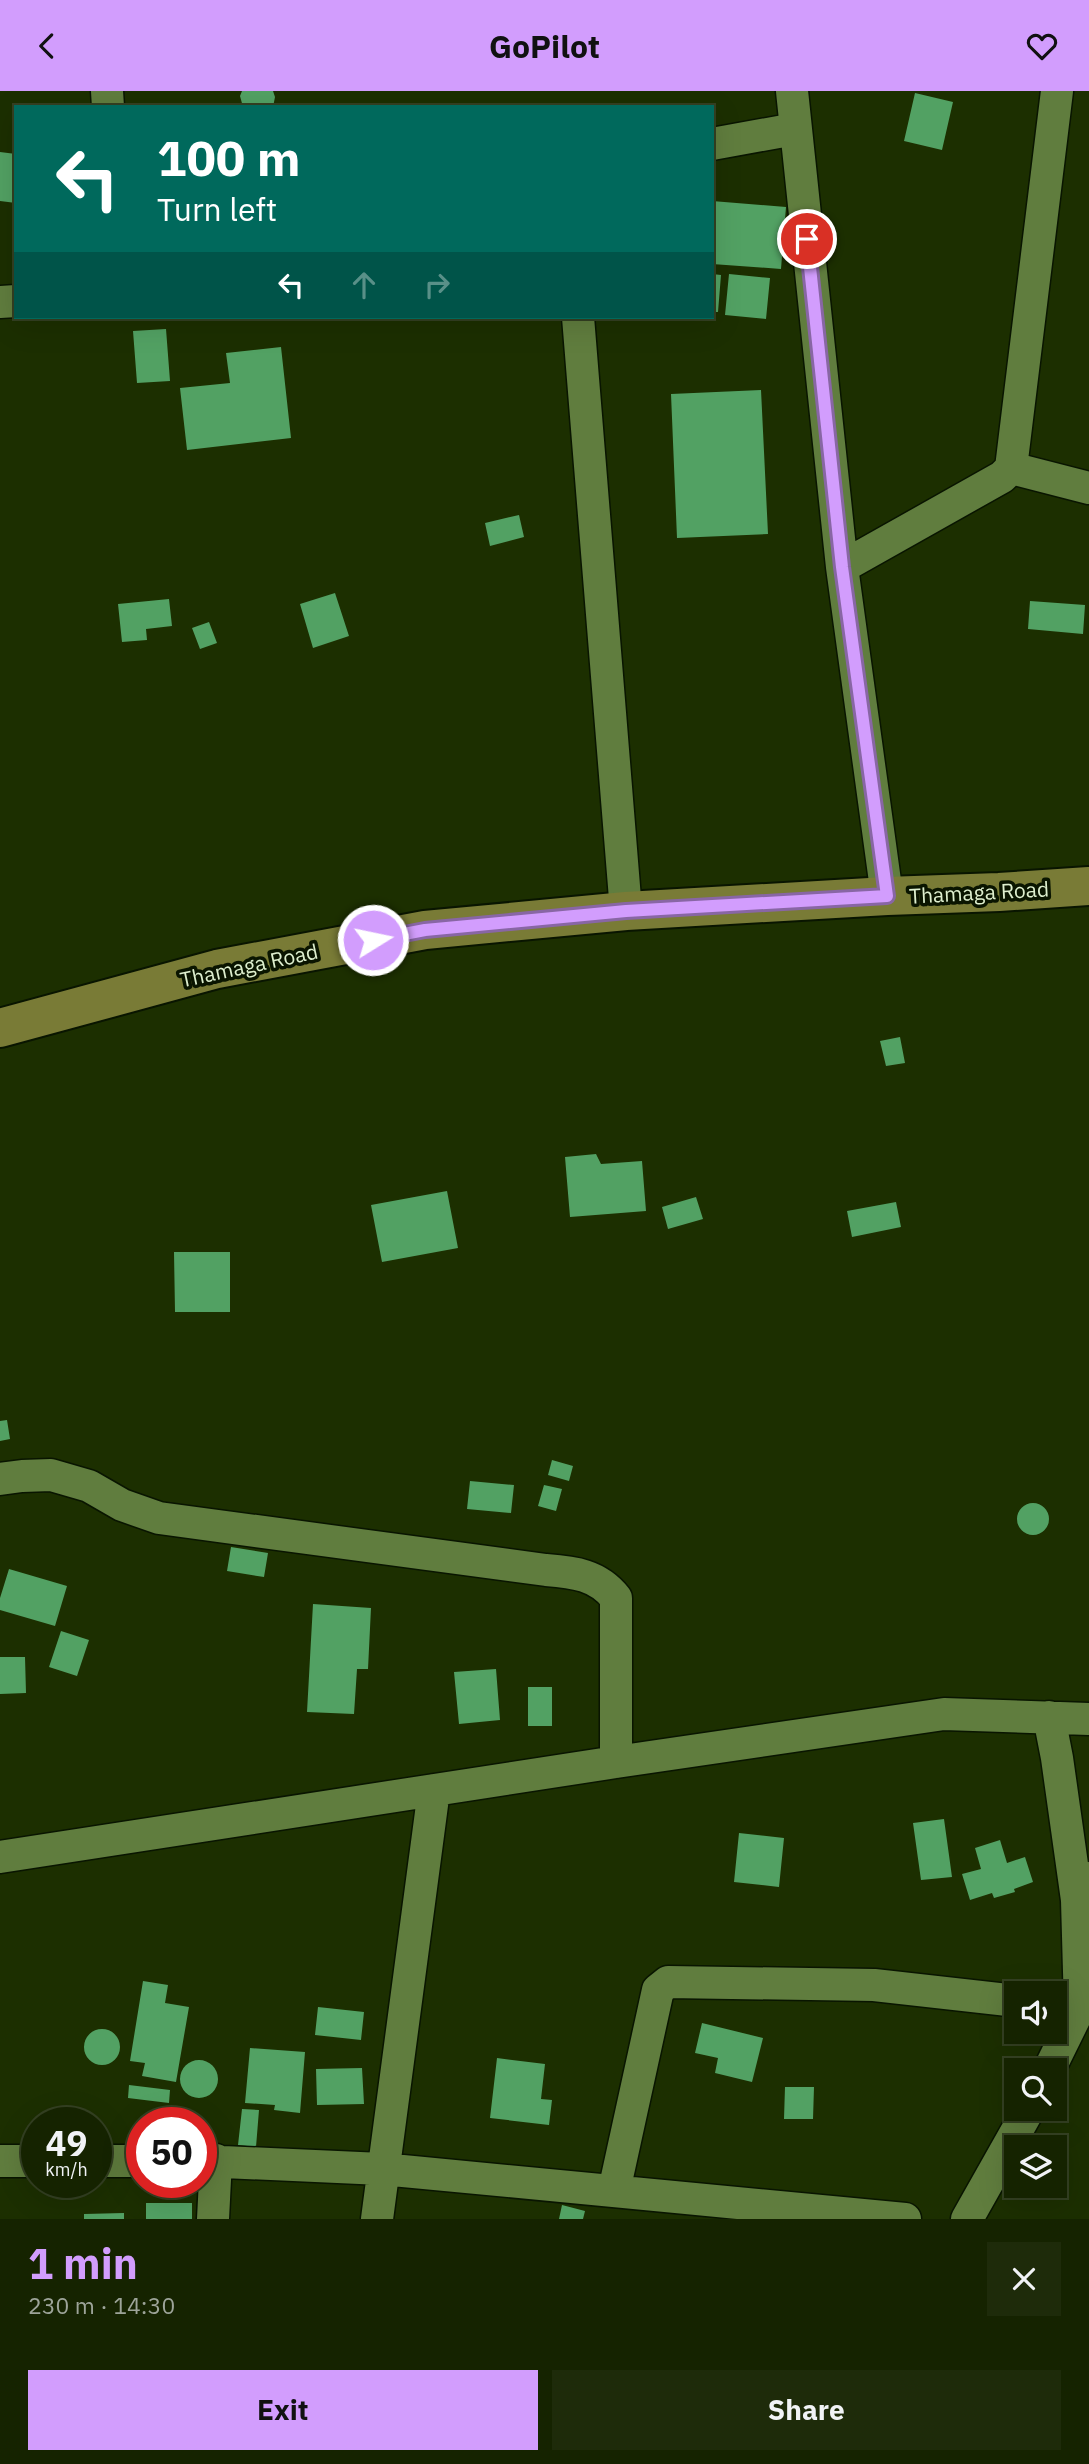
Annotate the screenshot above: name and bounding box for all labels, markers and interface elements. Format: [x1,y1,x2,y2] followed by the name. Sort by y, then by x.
[489,25,600,67] text: GoPilot
[28,27,66,65] icon: back
[1023,27,1061,65] icon: heart
[157,126,301,189] text: 100 m
[42,133,133,224] icon: left
[157,188,277,230] text: Turn left
[777,209,837,269] pin
[788,220,826,258] icon: arrive
[272,266,310,304] icon: left
[345,266,383,304] icon: ahead
[418,266,456,304] icon: right
[908,874,1050,910] street label: Thamaga Road
[336,903,410,977] position arrow
[178,937,320,993] street label: Thamaga Road
[1004,1981,1067,2198] map controls
[1004,1981,1067,2044] button: sound
[1004,2058,1067,2121] button: search
[126,2107,217,2198] speed limit sign: 50
[45,2120,88,2166] text: 49
[1004,2135,1067,2198] button: layers
[45,2158,88,2181] text: km/h
[28,2236,138,2291] text: 1 min
[987,2242,1061,2316] button: close
[28,2290,175,2320] text: 230 m · 14:30
[28,2370,538,2450] button: Exit
[552,2370,1061,2450] button: Share

